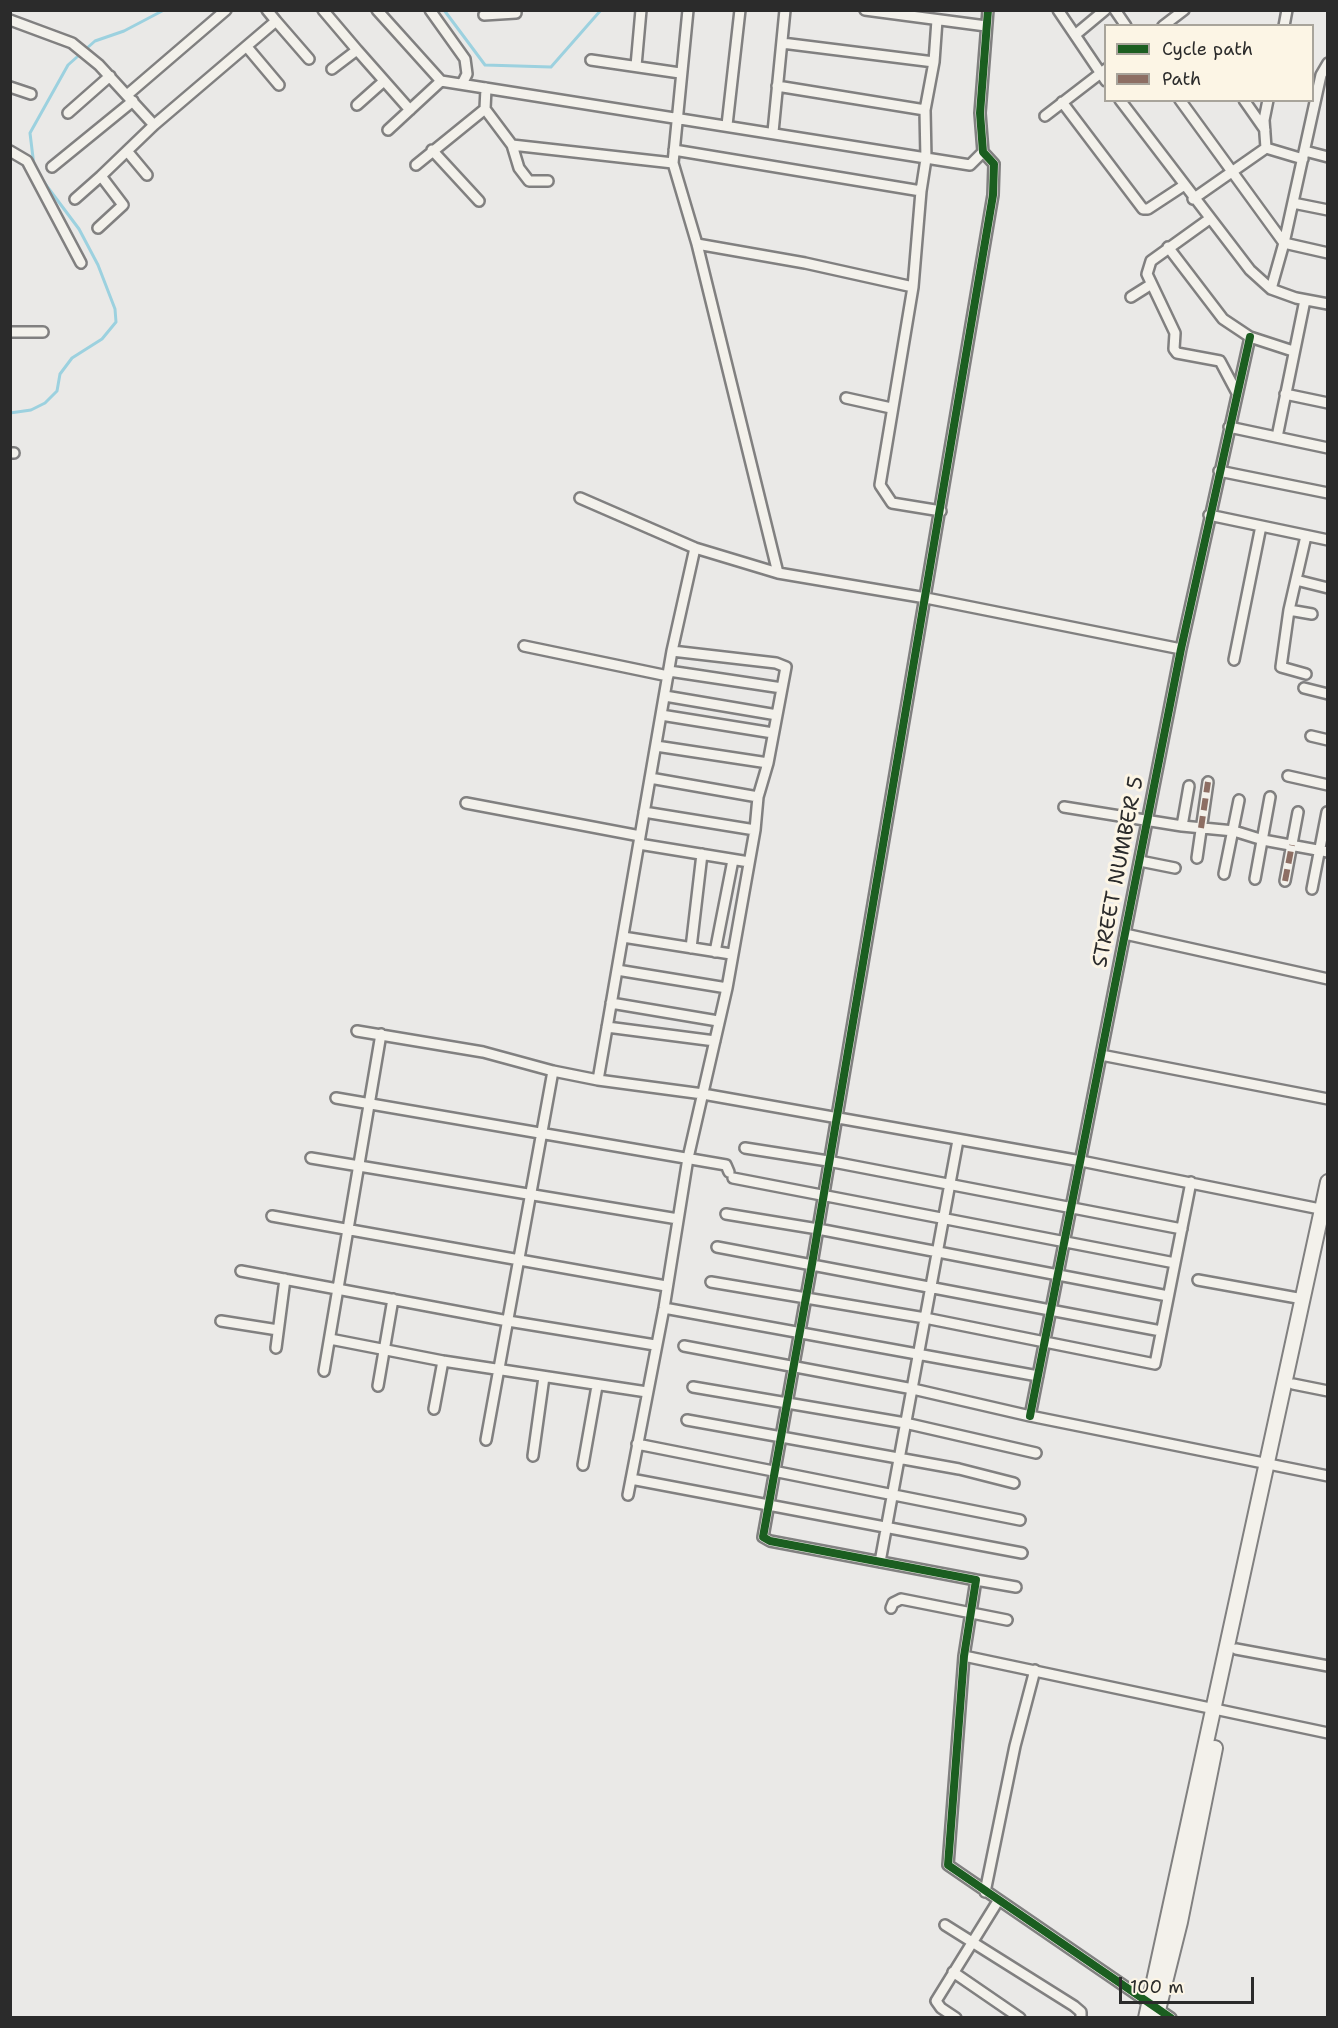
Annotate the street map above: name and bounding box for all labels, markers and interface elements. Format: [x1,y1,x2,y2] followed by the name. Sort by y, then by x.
[1104,24,1314,102] legend
[1162,37,1253,61] text: Cycle path
[1162,67,1201,91] text: Path
[1088,774,1150,970] street label: STREET NUMBER 5
[1122,1965,1257,2003] scale bar
[1130,1975,1184,1999] text: 100 m

